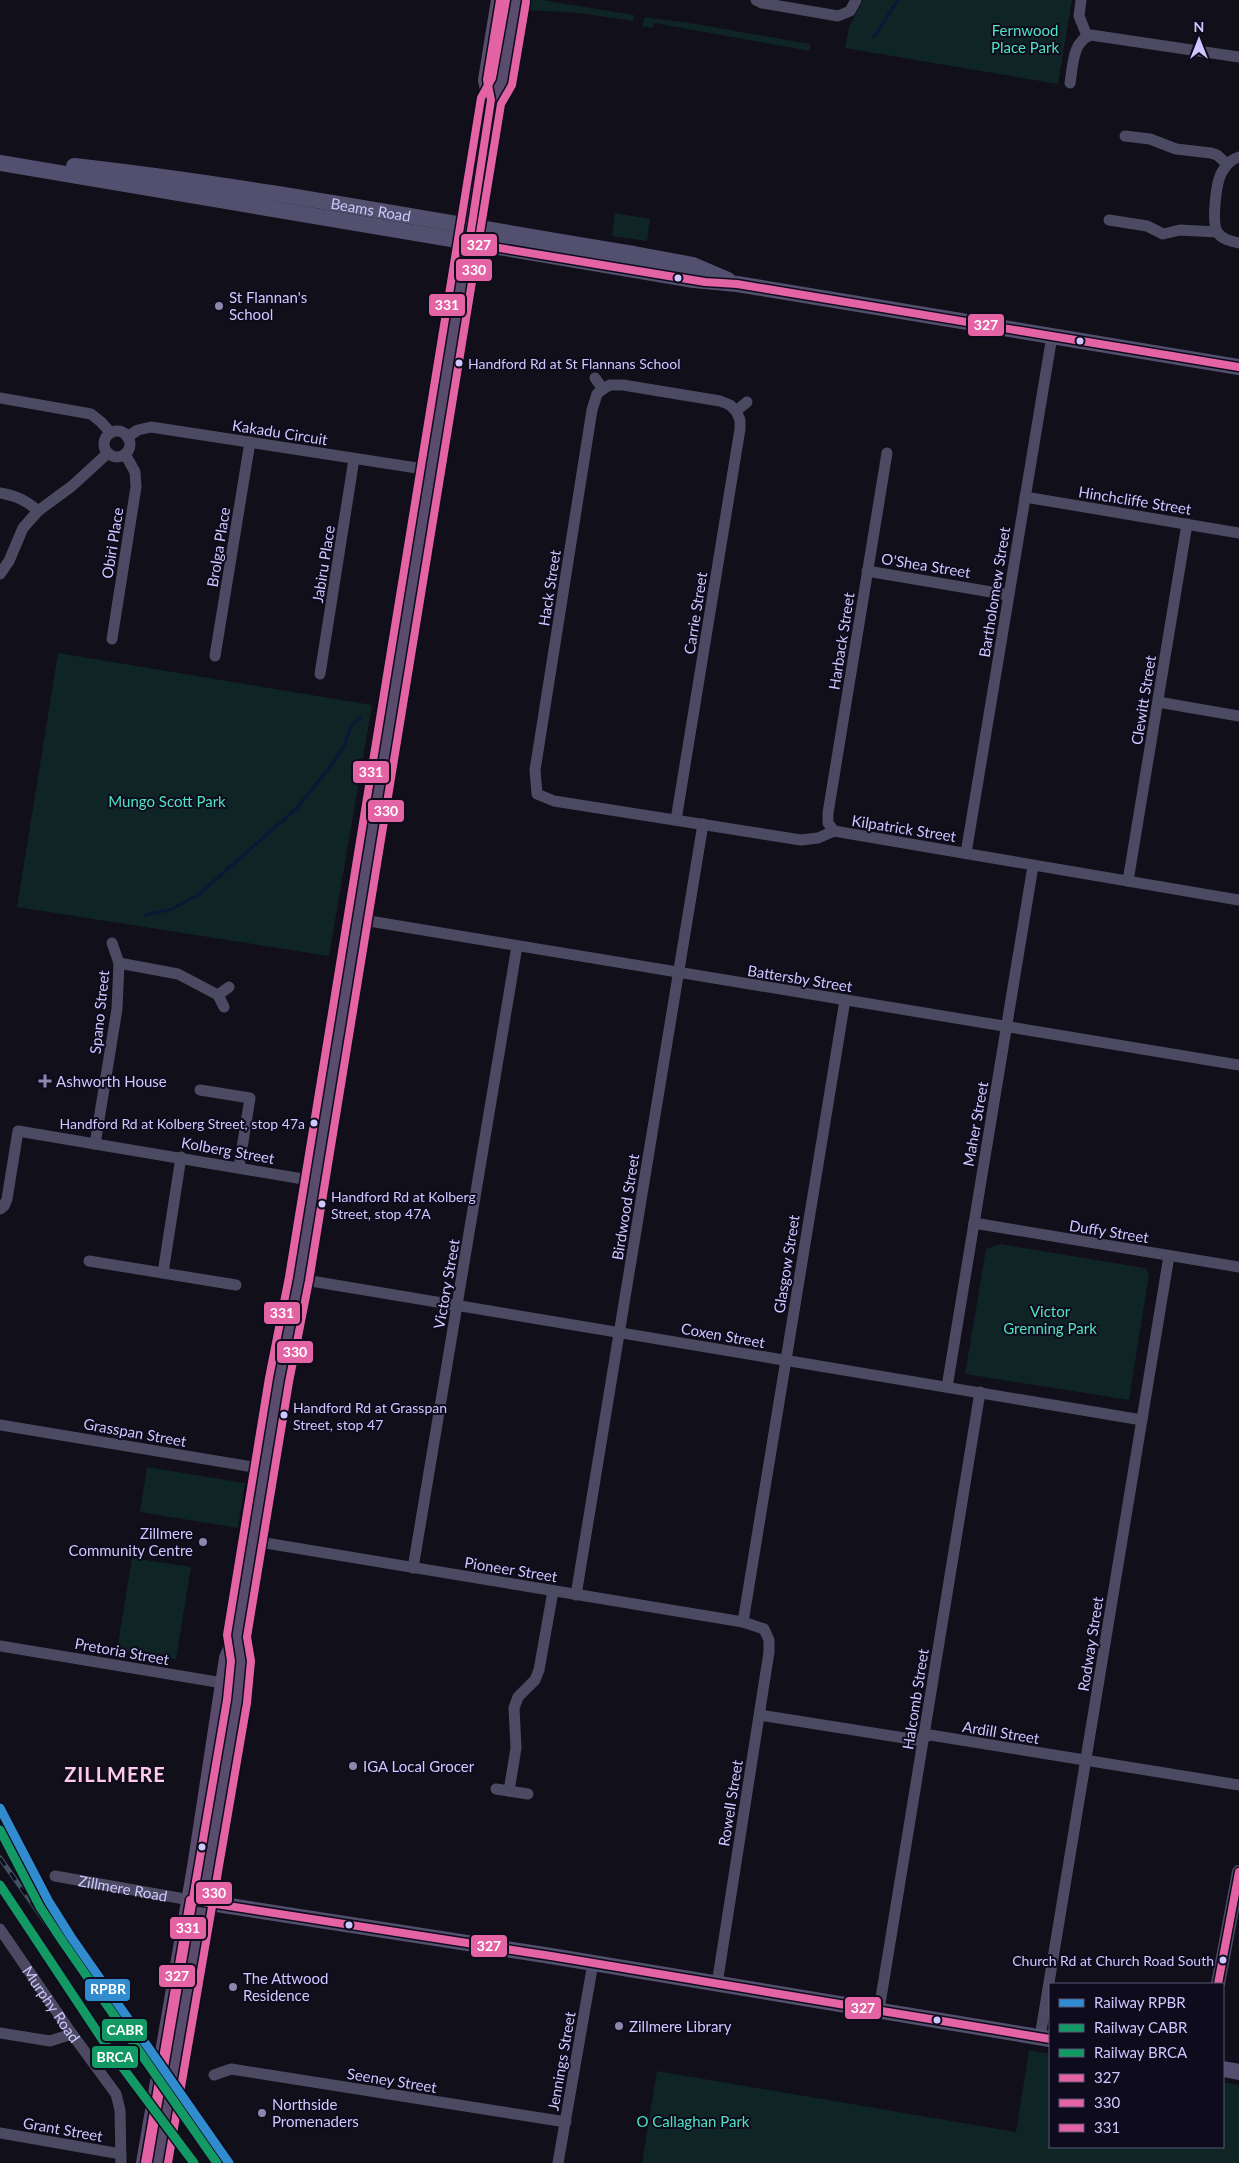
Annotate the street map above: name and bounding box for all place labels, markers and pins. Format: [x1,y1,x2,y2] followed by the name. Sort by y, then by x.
[673,273,683,283] unlabelled marker
[229,288,307,323] place label: St Flannan's School
[213,300,225,312] marker: St Flannan's School
[1075,336,1085,346] unlabelled marker
[468,355,680,372] place label: Handford Rd at St Flannans School
[454,358,464,368] marker: Handford Rd at St Flannans School
[56,1072,167,1090] place label: Ashworth House
[38,1074,52,1088] marker: Ashworth House
[59,1115,305,1132] place label: Handford Rd at Kolberg Street, stop 47a
[309,1118,319,1128] marker: Handford Rd at Kolberg Street, stop 47a
[331,1188,476,1222] place label: Handford Rd at Kolberg Street, stop 47A
[317,1199,327,1209] marker: Handford Rd at Kolberg Street, stop 47A
[293,1399,447,1433] place label: Handford Rd at Grasspan Street, stop 47
[279,1410,289,1420] marker: Handford Rd at Grasspan Street, stop 47
[69,1524,193,1559] place label: Zillmere Community Centre
[197,1536,209,1548] marker: Zillmere Community Centre
[363,1757,475,1775] place label: IGA Local Grocer
[347,1760,359,1772] marker: IGA Local Grocer
[197,1842,207,1852] unlabelled marker
[344,1920,354,1930] unlabelled marker
[1012,1952,1214,1969] place label: Church Rd at Church Road South
[1218,1955,1228,1965] marker: Church Rd at Church Road South
[243,1969,328,2004] place label: The Attwood Residence
[227,1981,239,1993] marker: The Attwood Residence
[932,2015,942,2025] unlabelled marker
[629,2017,732,2035] place label: Zillmere Library
[613,2020,625,2032] marker: Zillmere Library
[272,2095,359,2130] place label: Northside Promenaders
[256,2107,268,2119] marker: Northside Promenaders

